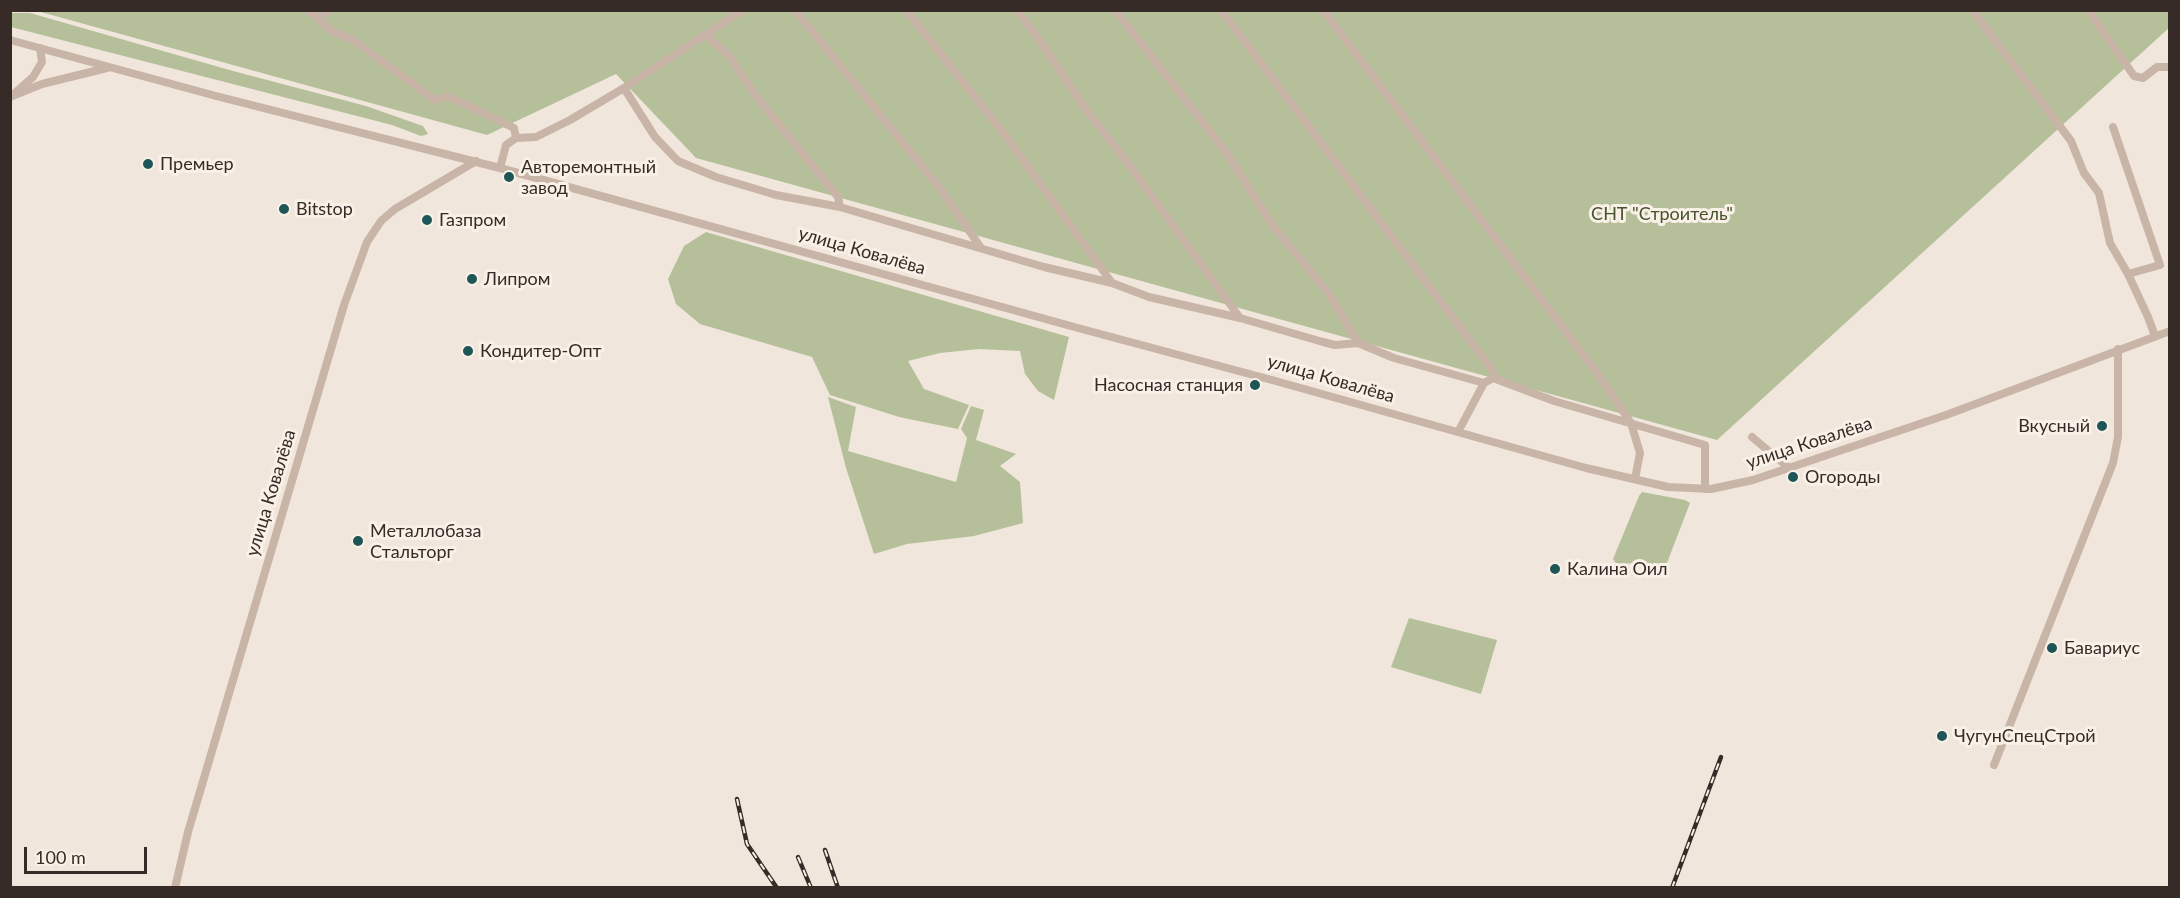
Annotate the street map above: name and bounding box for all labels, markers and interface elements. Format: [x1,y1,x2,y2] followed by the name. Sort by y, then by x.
[160,153,234,175] place label: Премьер
[521,156,656,198] place label: Авторемонтный завод
[141,157,155,171] marker: Премьер
[502,170,516,184] marker: Авторемонтный завод
[296,198,353,220] place label: Bitstop
[277,202,291,216] marker: Bitstop
[1591,203,1733,225] park label: СНТ "Строитель"
[439,209,506,231] place label: Газпром
[420,213,434,227] marker: Газпром
[796,223,928,279] street label: улица Ковалёва
[484,268,550,290] place label: Липром
[465,272,479,286] marker: Липром
[480,340,602,362] place label: Кондитер-Опт
[461,344,475,358] marker: Кондитер-Опт
[1265,351,1397,407] street label: улица Ковалёва
[1094,374,1243,396] place label: Насосная станция
[1248,378,1262,392] marker: Насосная станция
[1743,412,1875,474] street label: улица Ковалёва
[2018,415,2090,437] place label: Вкусный
[2095,419,2109,433] marker: Вкусный
[241,427,301,559] street label: улица Ковалёва
[1805,466,1880,488] place label: Огороды
[1786,470,1800,484] marker: Огороды
[370,520,482,562] place label: Металлобаза Стальторг
[351,534,365,548] marker: Металлобаза Стальторг
[1567,558,1668,580] place label: Калина Оил
[1548,562,1562,576] marker: Калина Оил
[2064,637,2140,659] place label: Бавариус
[2045,641,2059,655] marker: Бавариус
[1954,725,2096,747] place label: ЧугунСпецСтрой
[1935,729,1949,743] marker: ЧугунСпецСтрой
[27,835,150,873] scale bar
[35,846,86,868] text: 100 m

